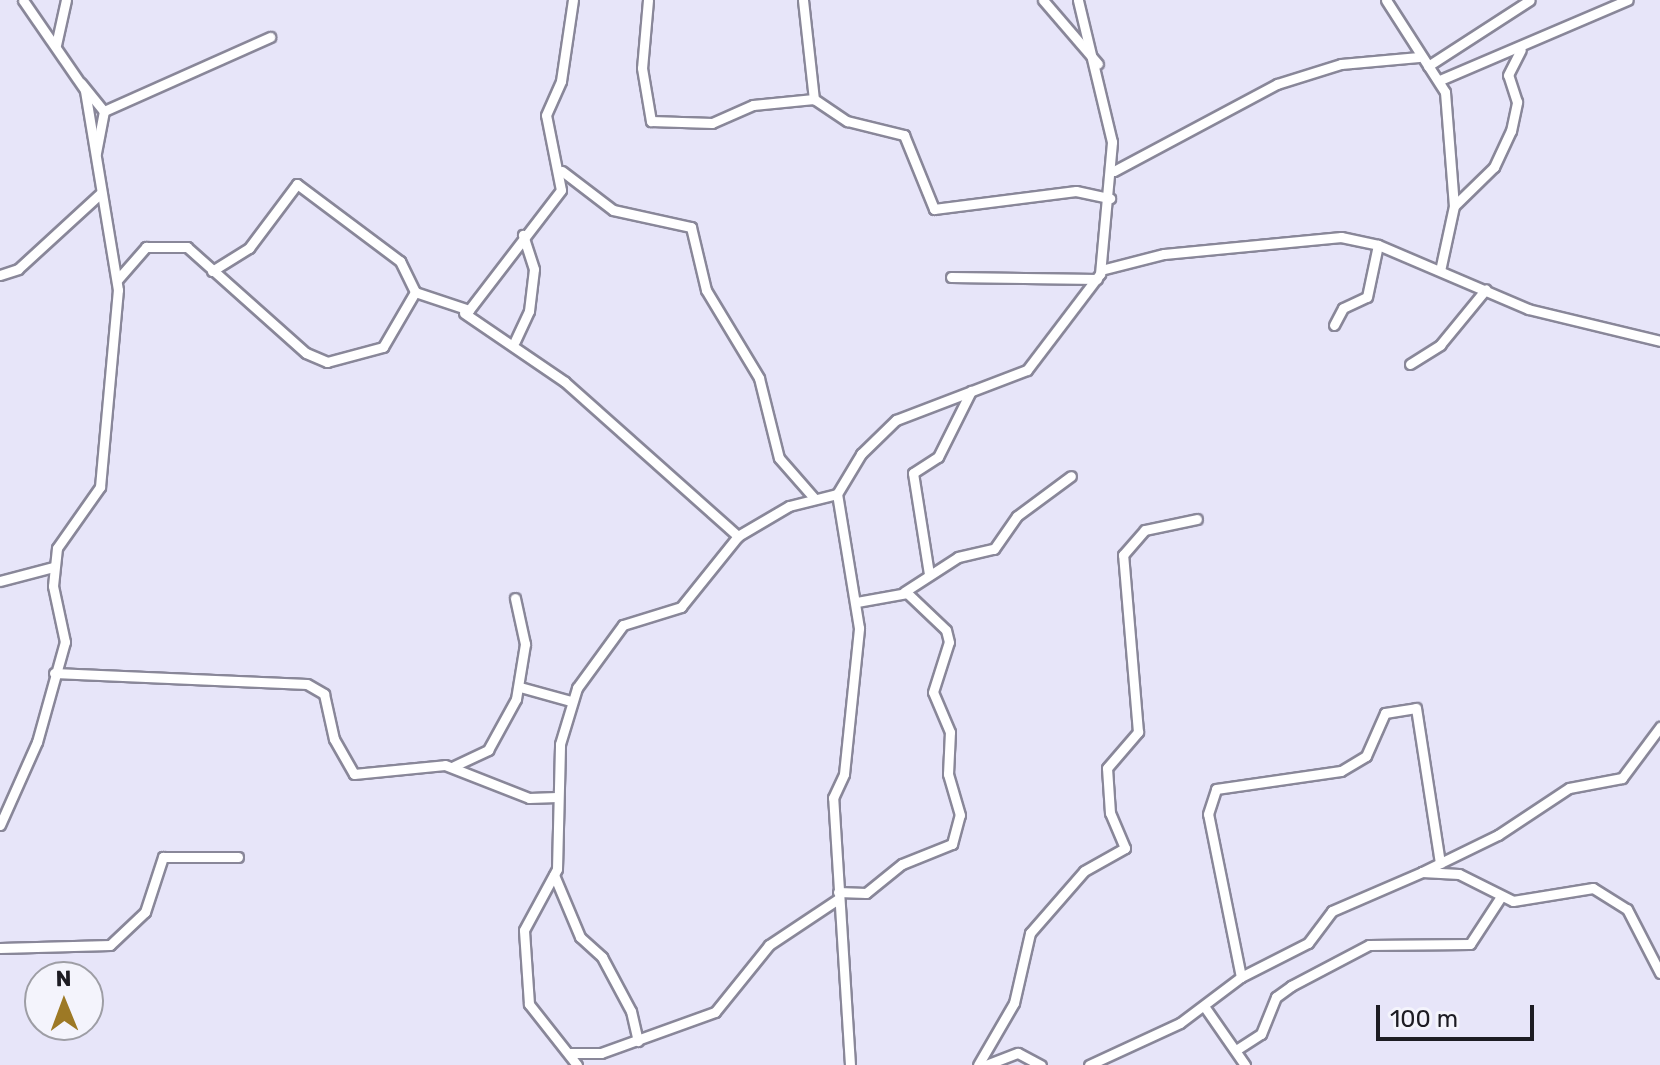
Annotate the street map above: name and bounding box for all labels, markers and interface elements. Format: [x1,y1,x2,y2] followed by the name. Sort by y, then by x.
[24,961,104,1041] north arrow
[55,965,72,992] text: N
[1380,989,1538,1039] scale bar
[1390,1005,1458,1033] text: 100 m

